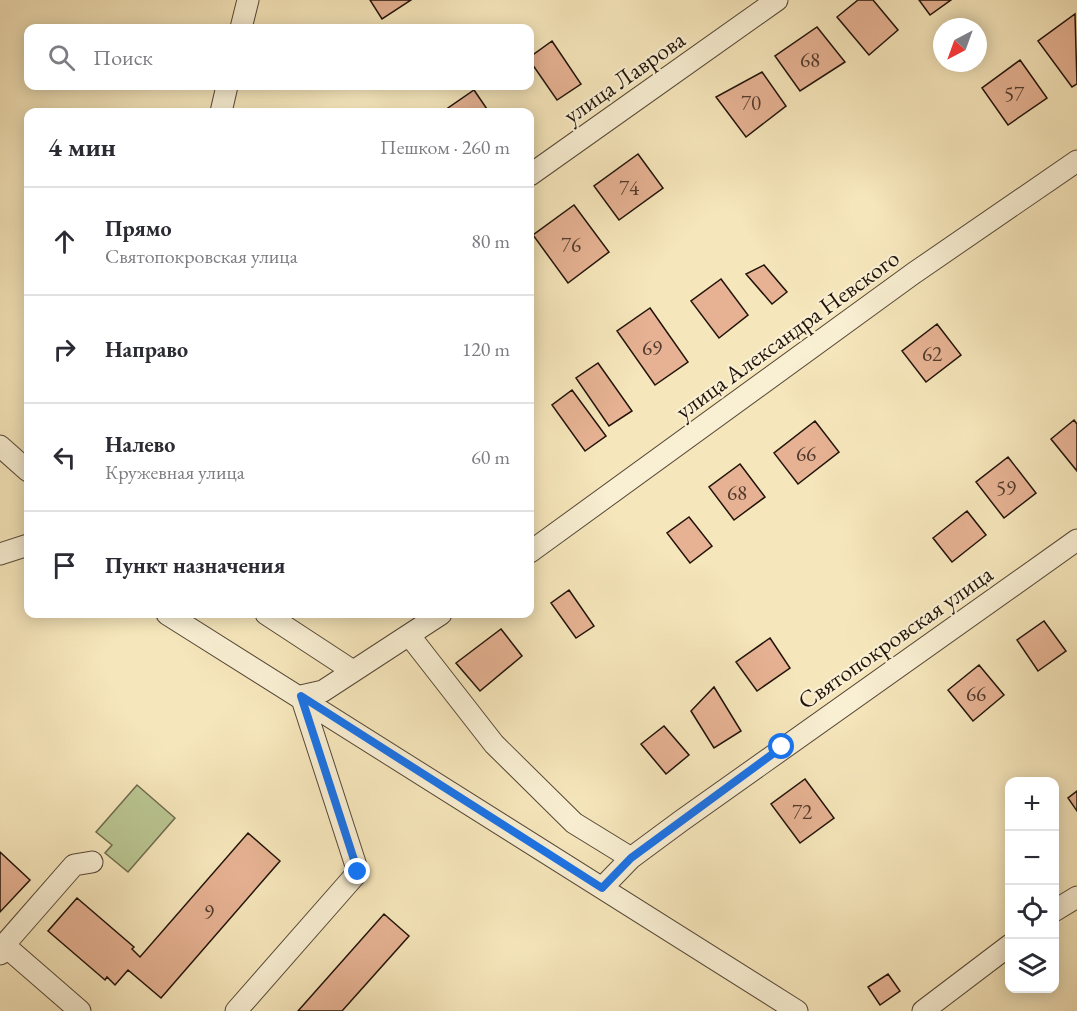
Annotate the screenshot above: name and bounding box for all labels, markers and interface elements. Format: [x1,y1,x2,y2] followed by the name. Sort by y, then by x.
[933,18,987,72] north arrow
[557,23,691,130] street label: улица Лаврова
[24,24,534,90] search box
[45,41,78,74] icon: search
[93,43,153,72] text: Поиск
[800,46,820,73] house number: 68
[1004,80,1025,107] house number: 57
[741,89,761,116] house number: 70
[48,130,116,164] text: 4 мин
[380,134,510,160] text: Пешком · 260 m
[619,174,640,201] house number: 74
[105,214,172,243] text: Прямо
[48,225,81,258] icon: ahead
[471,228,510,254] text: 80 m
[561,231,581,258] house number: 76
[669,242,905,426] street label: улица Александра Невского
[105,243,298,269] text: Святопокровская улица
[48,333,81,366] icon: right
[642,334,662,361] house number: 69
[105,335,188,364] text: Направо
[462,336,510,362] text: 120 m
[922,340,942,367] house number: 62
[105,430,175,459] text: Налево
[796,440,816,467] house number: 66
[48,441,81,474] icon: left
[471,444,510,470] text: 60 m
[105,459,245,485] text: Кружевная улица
[996,474,1016,501] house number: 59
[727,479,747,506] house number: 68
[48,549,81,582] icon: arrive
[105,551,285,580] text: Пункт назначения
[791,558,999,716] street label: Святопокровская улица
[966,680,986,707] house number: 66
[768,733,794,759] route start
[1005,777,1059,993] map controls
[1005,777,1059,831] button: +
[792,798,812,825] house number: 72
[1005,831,1059,885] button: −
[344,858,370,884] route end
[1005,885,1059,939] button: locate
[204,898,214,925] house number: 9
[1005,939,1059,993] button: layers

